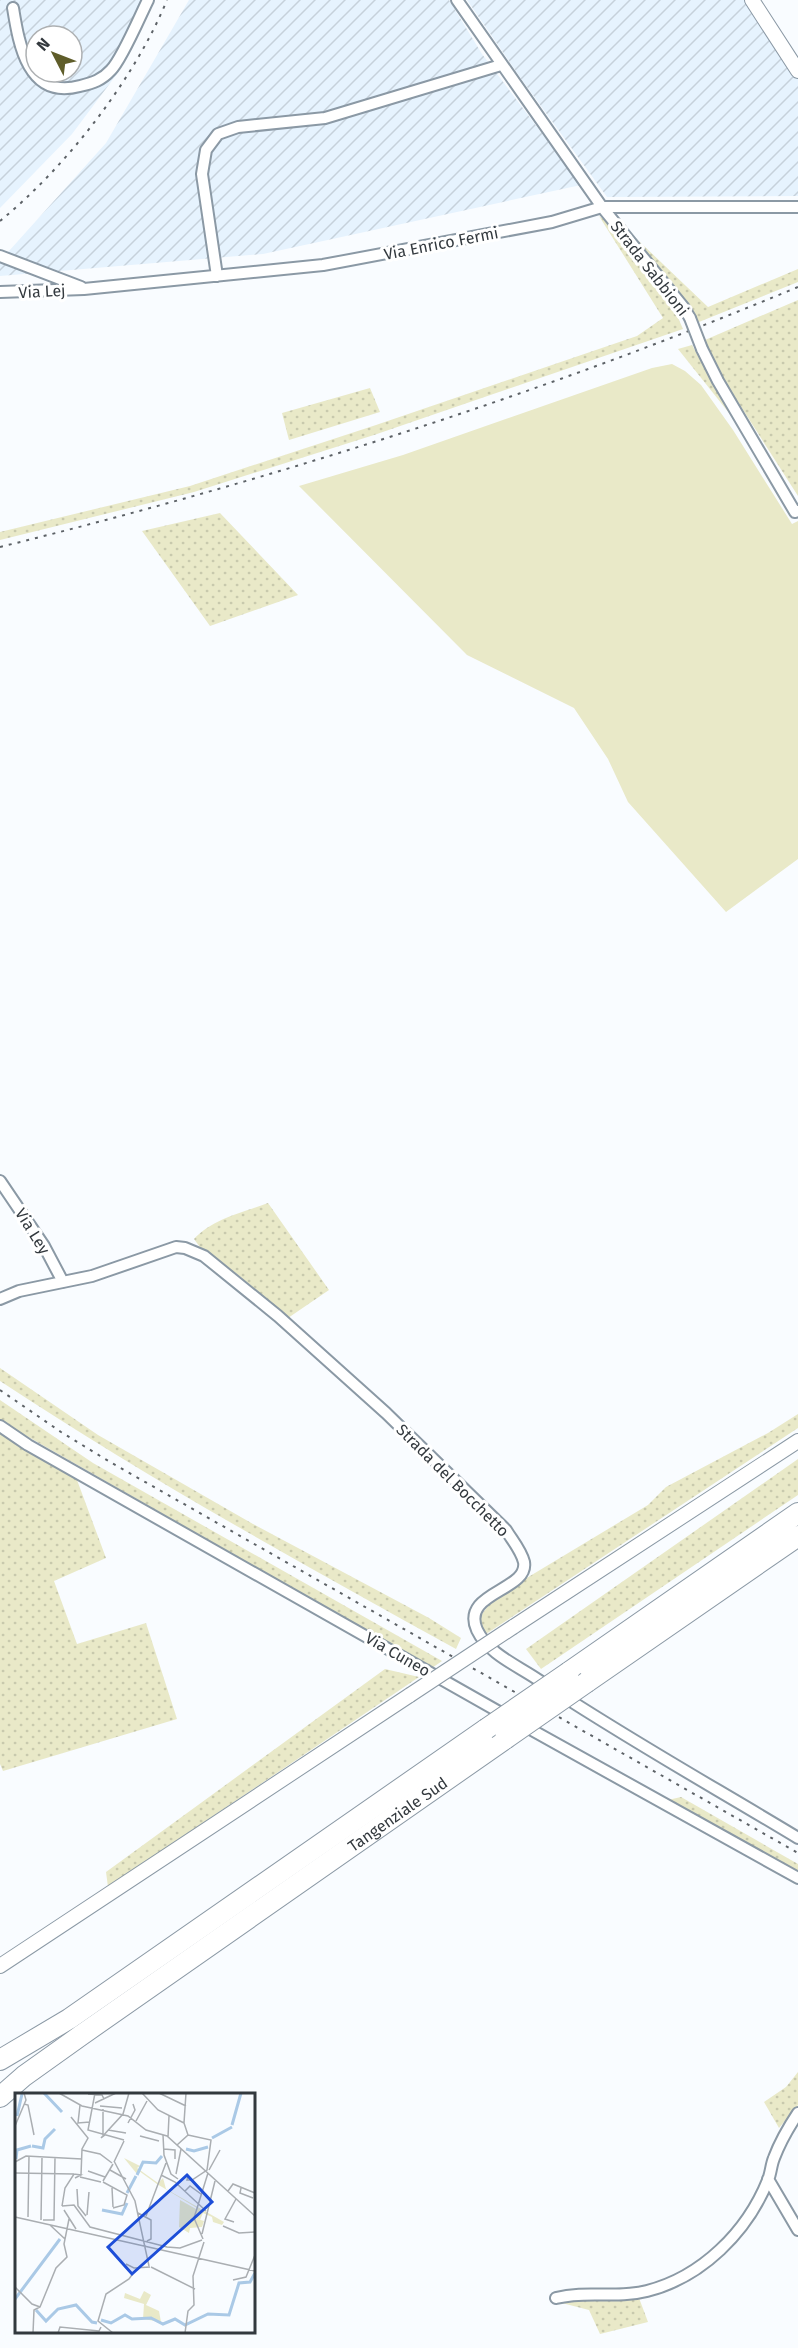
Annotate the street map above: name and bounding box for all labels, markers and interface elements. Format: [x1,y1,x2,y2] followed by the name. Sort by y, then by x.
[24,24,84,84] north arrow
[33,34,54,55] text: N
[607,217,693,320] street label: Strada Sabbioni
[382,223,500,264] street label: Via Enrico Fermi
[18,281,66,302] street label: Via Lej
[11,1205,54,1258] street label: Via Ley
[392,1420,513,1541] street label: Strada del Bocchetto
[362,1628,434,1681] street label: Via Cuneo
[344,1773,451,1856] street label: Tangenziale Sud
[15,2093,255,2333] inset map

